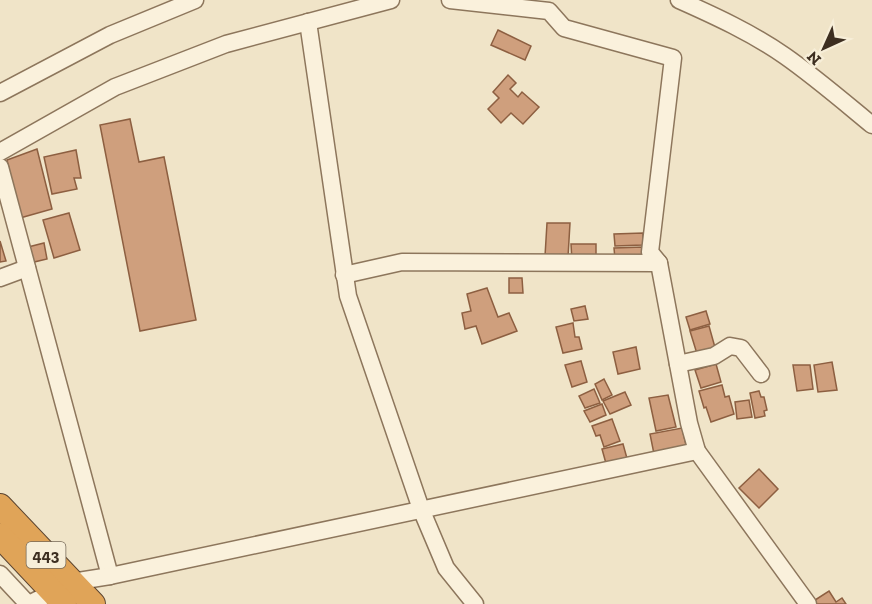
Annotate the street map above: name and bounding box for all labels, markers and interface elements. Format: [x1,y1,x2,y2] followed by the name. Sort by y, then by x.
[794,18,854,78] north arrow
[803,47,825,69] text: N
[26,542,66,568] road number: 443

